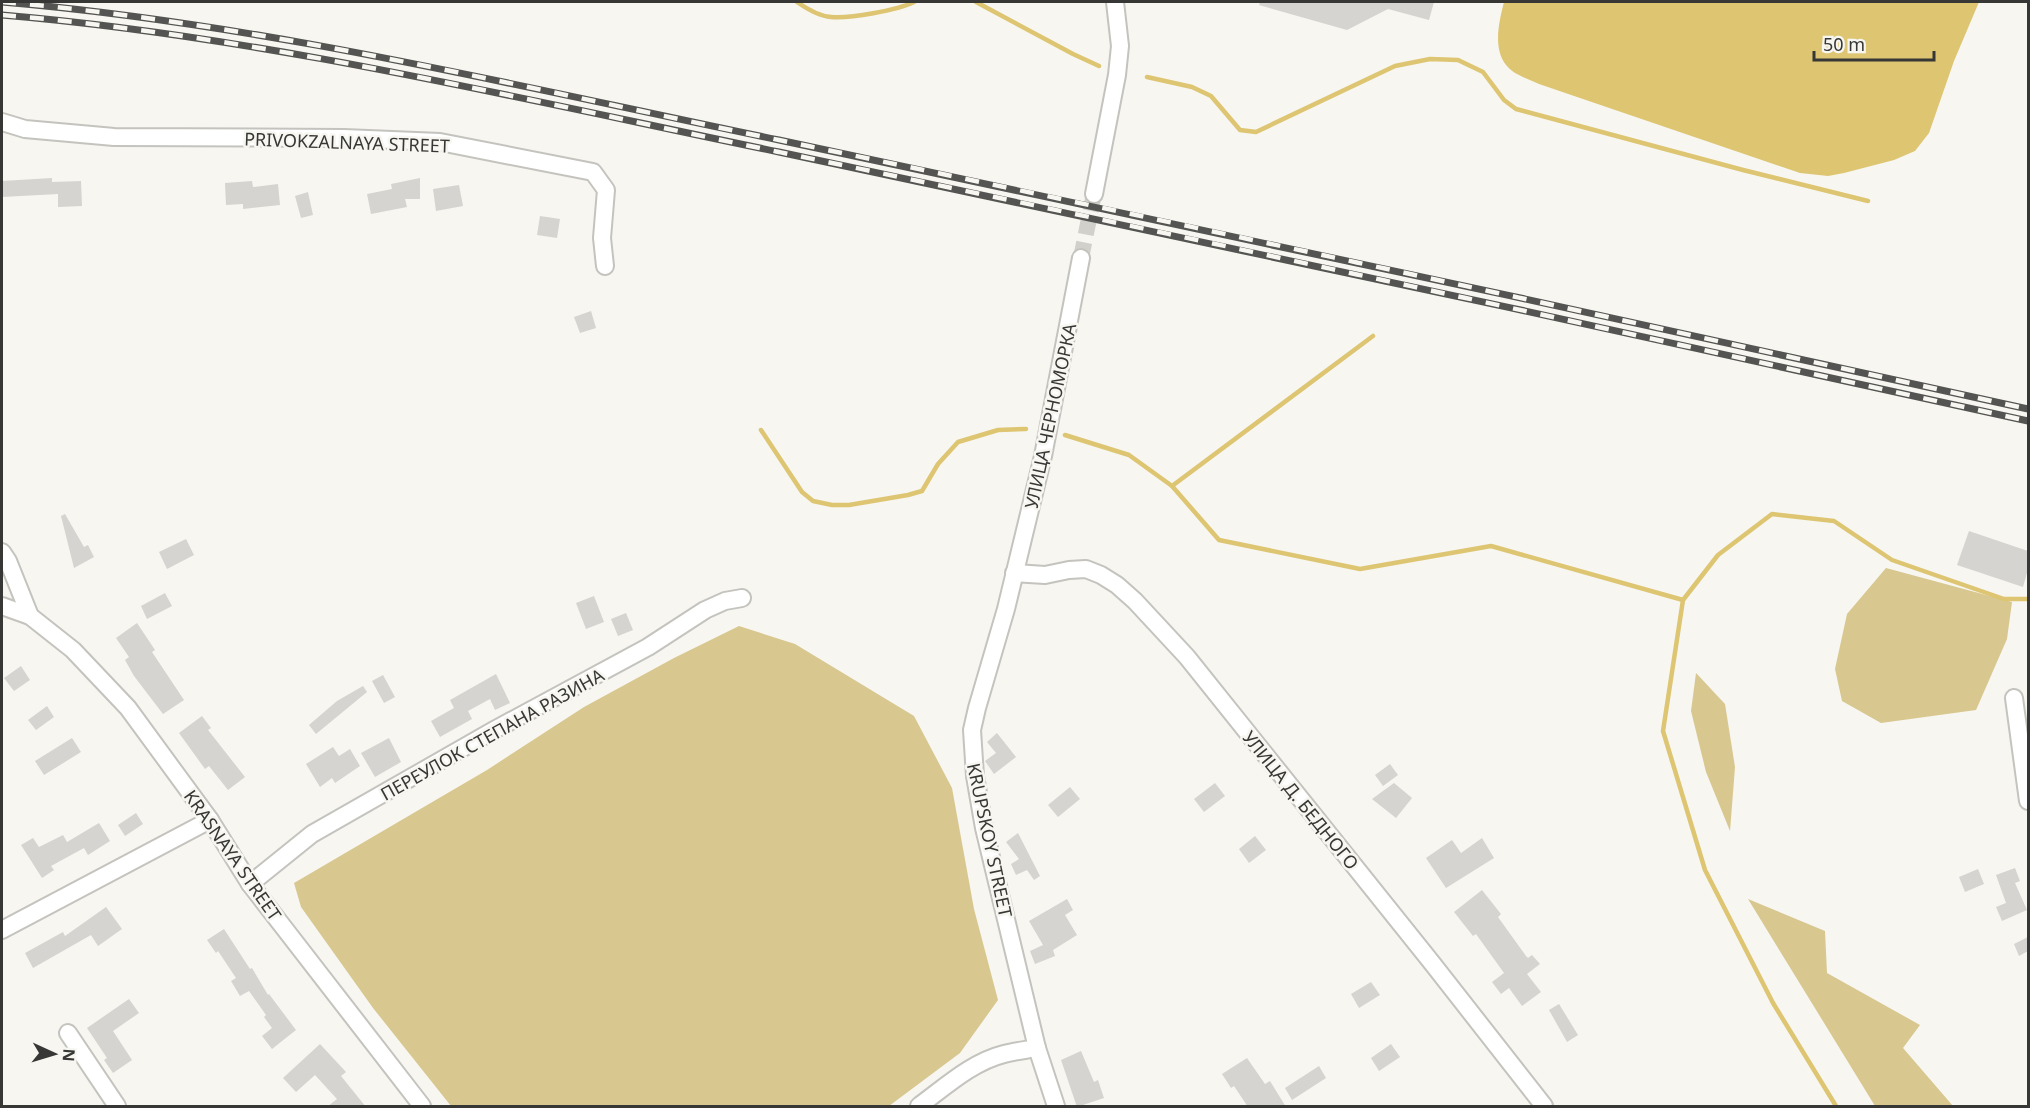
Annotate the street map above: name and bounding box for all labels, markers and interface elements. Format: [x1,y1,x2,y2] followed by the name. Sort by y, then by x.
[1814,24,1934,62] scale bar
[1823,32,1865,56] text: 50 m
[244,126,450,158] street label: PRIVOKZALNAYA STREET
[1019,321,1081,511] street label: УЛИЦА ЧЕРНОМОРКА
[376,662,608,806] street label: ПЕРЕУЛОК СТЕПАНА РАЗИНА
[1238,726,1364,874] street label: УЛИЦА Д. БЕДНОГО
[962,761,1018,919] street label: KRUPSKOY STREET
[179,785,287,925] street label: KRASNAYA STREET
[24,1024,84,1084] north arrow
[58,1048,80,1062] text: N

